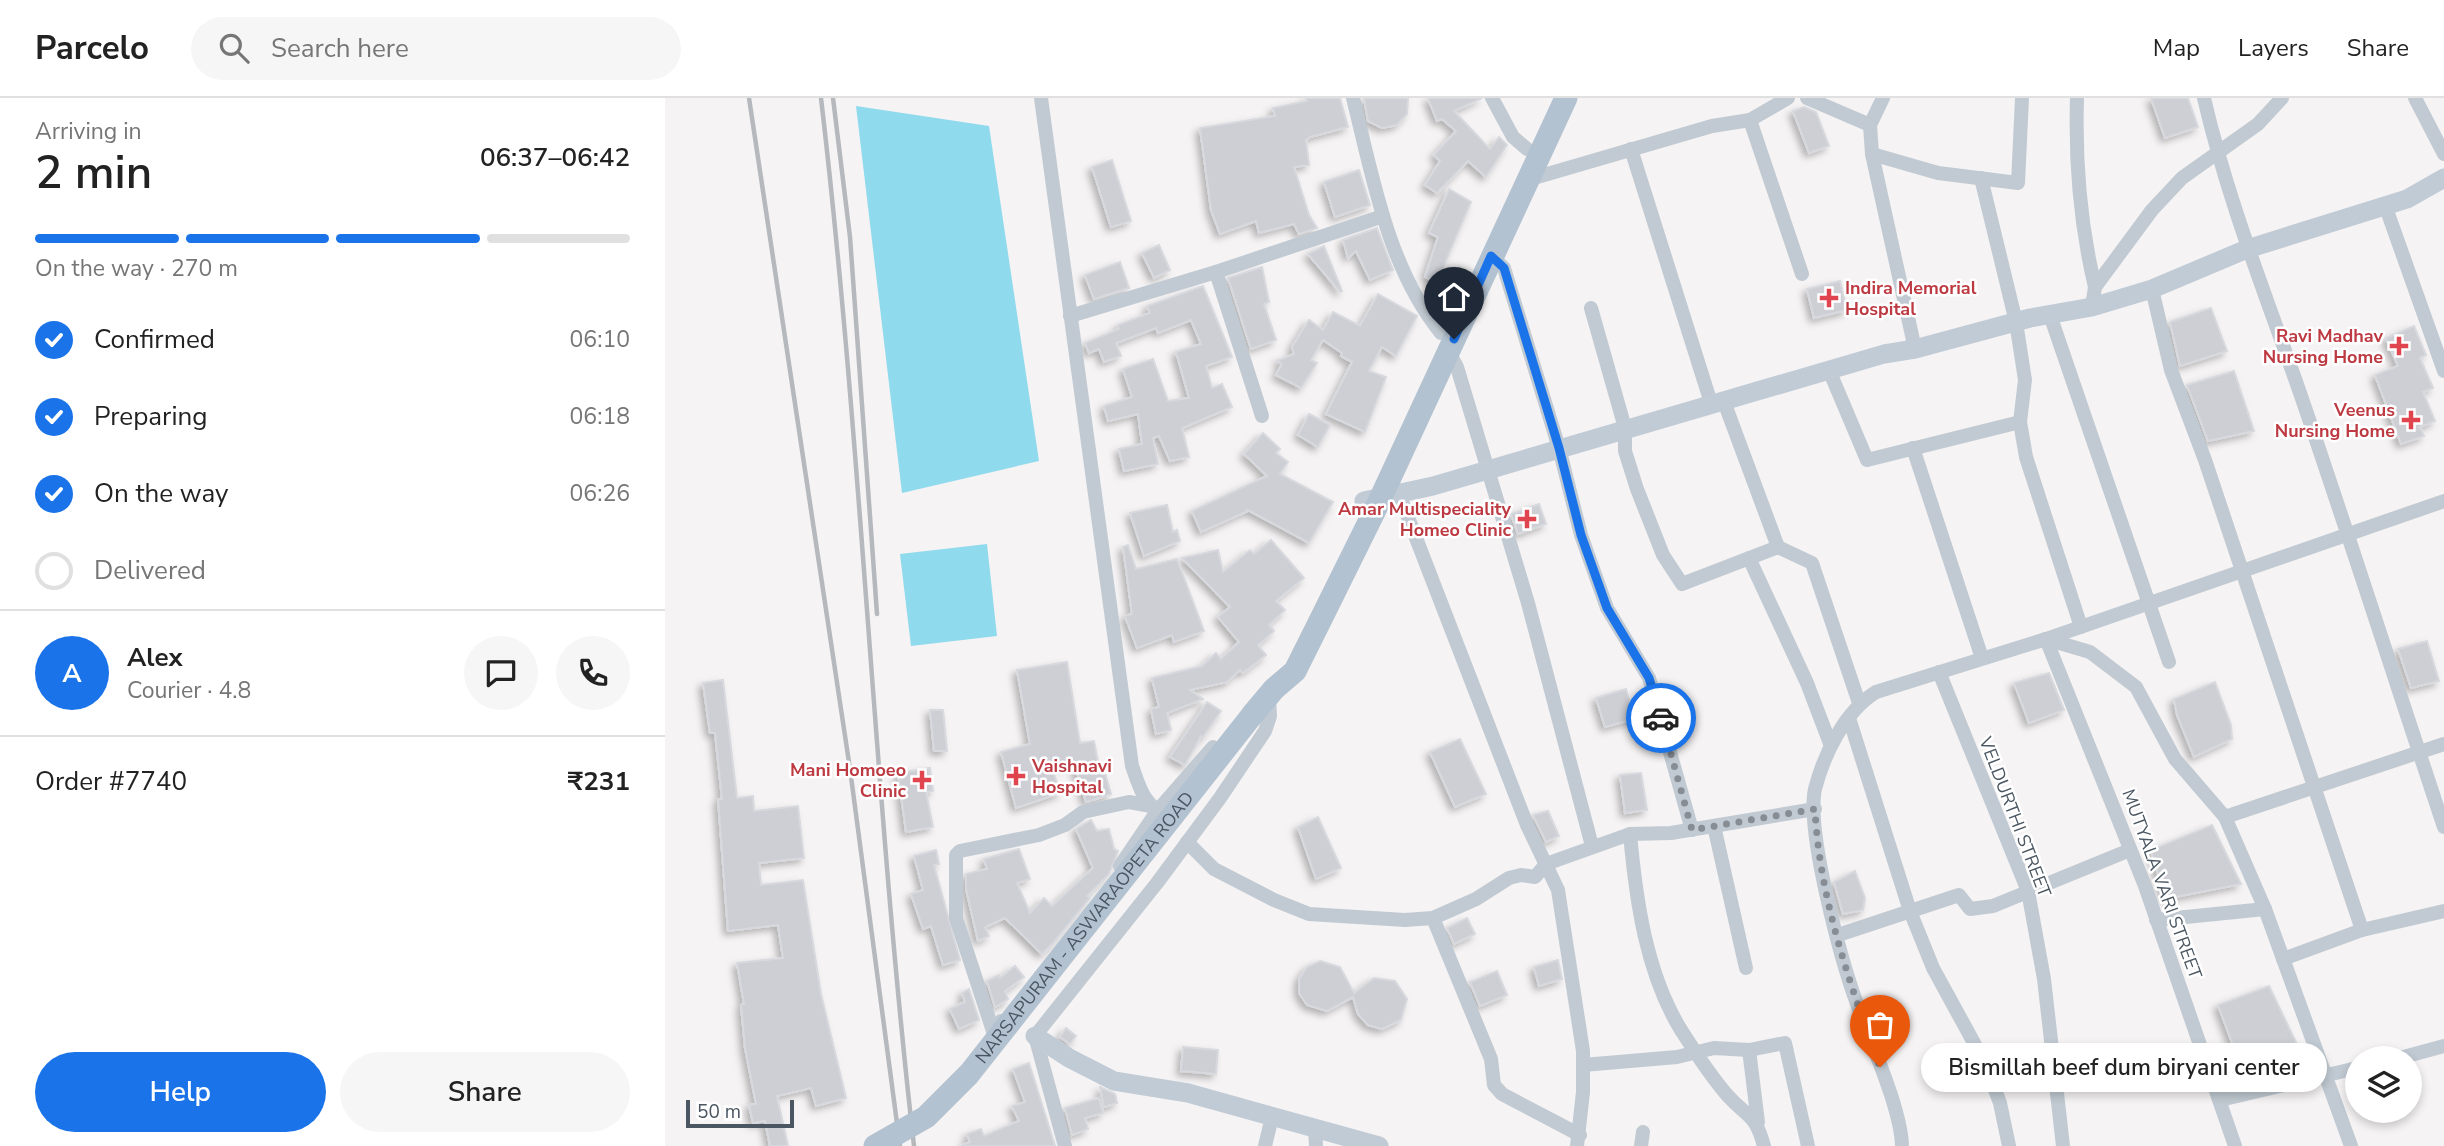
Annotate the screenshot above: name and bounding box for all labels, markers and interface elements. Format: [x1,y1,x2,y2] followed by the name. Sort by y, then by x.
[191,17,681,80] search box
[35,26,149,71] text: Parcelo
[215,29,253,67] icon: search
[271,31,409,66] text: Search here
[2153,32,2200,64] text: Map
[2238,32,2309,64] text: Layers
[2347,32,2409,64] text: Share
[35,116,142,147] text: Arriving in
[480,140,630,175] text: 06:37–06:42
[35,141,152,204] text: 2 min
[35,253,238,284] text: On the way · 270 m
[1424,267,1484,339] pin
[1845,276,1977,321] place label: Indira Memorial Hospital
[1435,278,1473,316] icon: home
[1819,288,1839,308] marker: Indira Memorial Hospital
[35,321,73,359] icon: check
[94,322,215,357] text: Confirmed
[570,324,630,355] text: 06:10
[2263,324,2384,369] place label: Ravi Madhav Nursing Home
[2389,336,2409,356] marker: Ravi Madhav Nursing Home
[35,398,73,436] icon: check
[2275,398,2395,443] place label: Veenus Nursing Home
[94,399,207,434] text: Preparing
[570,401,630,432] text: 06:18
[2401,410,2421,430] marker: Veenus Nursing Home
[35,475,73,513] icon: check
[94,476,228,511] text: On the way
[570,478,630,509] text: 06:26
[1338,497,1512,542] place label: Amar Multispeciality Homeo Clinic
[1517,509,1537,529] marker: Amar Multispeciality Homeo Clinic
[94,553,206,588] text: Delivered
[464,636,538,710] button: chat
[556,636,630,710] button: phone
[127,640,183,675] text: Alex
[62,656,82,691] text: A
[127,675,251,706] text: Courier · 4.8
[1626,683,1696,753] courier
[1642,699,1680,737] icon: car
[1973,732,2057,901] street label: VELDURTHI STREET
[1031,754,1112,799] place label: Vaishnavi Hospital
[790,758,907,803] place label: Mani Homoeo Clinic
[35,764,187,799] text: Order #7740
[568,764,630,799] text: ₹231
[1006,766,1026,786] marker: Vaishnavi Hospital
[912,770,932,790] marker: Mani Homoeo Clinic
[2116,786,2208,982] street label: MUTYALA VARI STREET
[970,787,1199,1068] street label: NARSAPURAM - ASWARAOPETA ROAD
[1850,995,1910,1067] pin
[1861,1006,1899,1044] icon: bag
[1922,1042,2328,1091] callout: Bismillah beef dum biryani center
[2345,1046,2422,1123] map controls
[2345,1046,2422,1123] button: layers
[35,1052,326,1132] button: Help
[340,1052,630,1132] button: Share
[1948,1052,2300,1083] text: Bismillah beef dum biryani center
[686,1097,795,1129] scale bar
[697,1099,741,1125] text: 50 m

